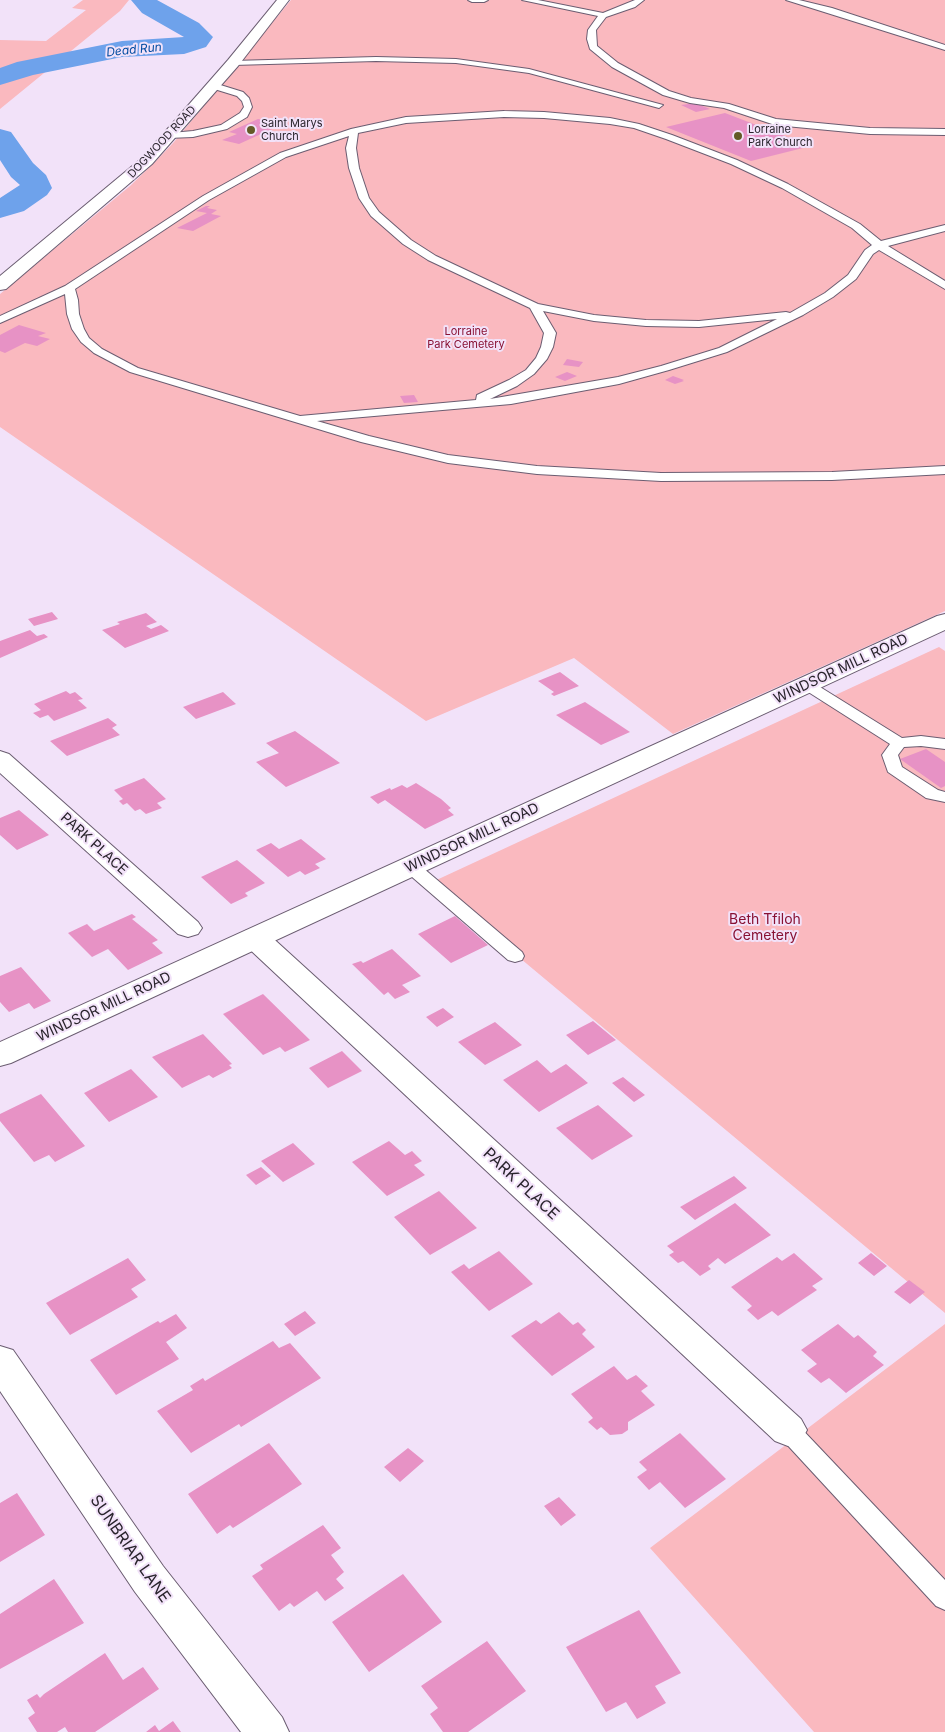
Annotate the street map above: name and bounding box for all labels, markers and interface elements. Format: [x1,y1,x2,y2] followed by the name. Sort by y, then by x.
[106,40,162,60] water label: Dead Run
[125,103,199,181] street label: DOGWOOD ROAD
[261,117,323,143] place label: Saint Marys Church
[748,123,812,149] place label: Lorraine Park Church
[245,124,257,136] marker: Saint Marys Church
[732,130,744,142] marker: Lorraine Park Church
[427,325,505,351] park label: Lorraine Park Cemetery
[771,631,911,707] street label: WINDSOR MILL ROAD
[402,800,542,876] street label: WINDSOR MILL ROAD
[57,809,131,879] street label: PARK PLACE
[729,912,801,944] park label: Beth Tfiloh Cemetery
[34,969,174,1045] street label: WINDSOR MILL ROAD
[479,1144,563,1224] street label: PARK PLACE
[86,1492,174,1606] street label: SUNBRIAR LANE

